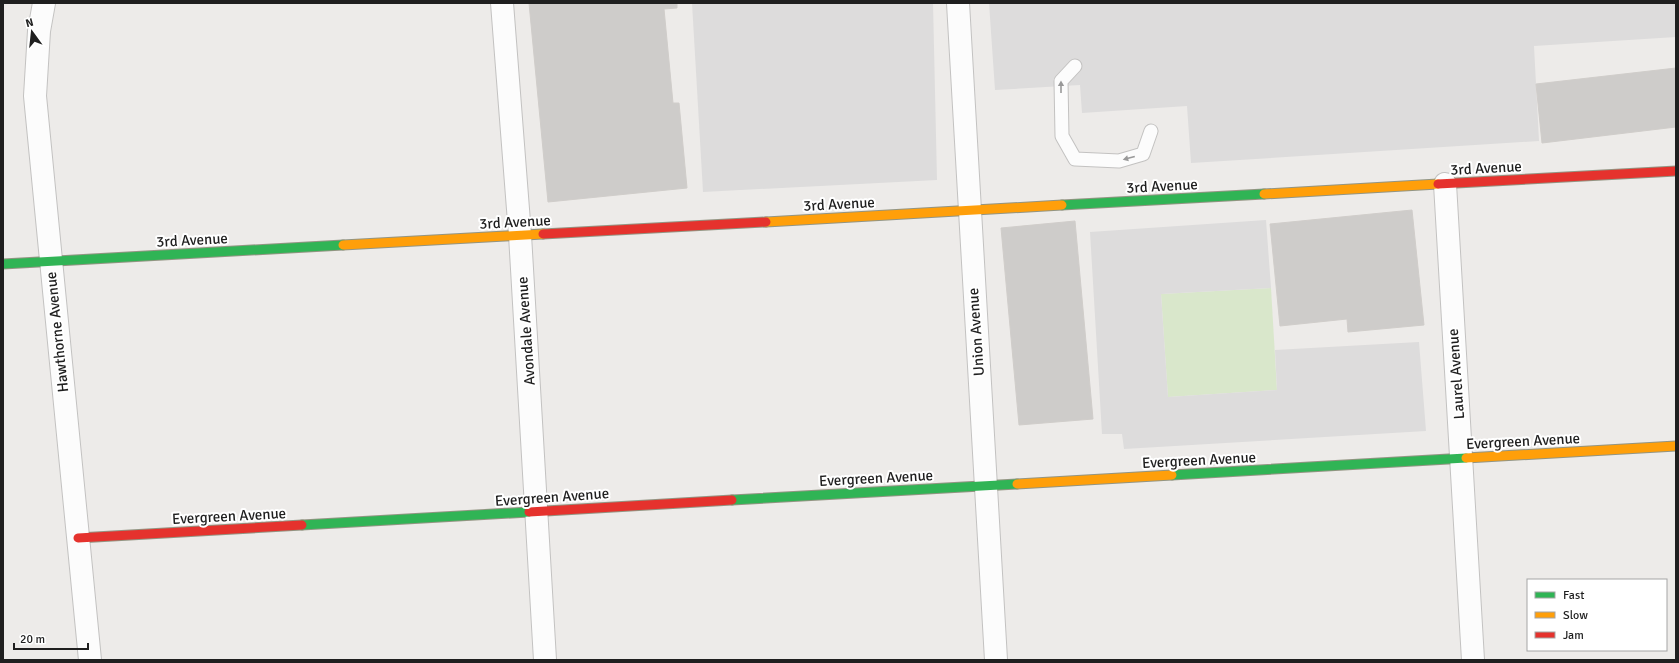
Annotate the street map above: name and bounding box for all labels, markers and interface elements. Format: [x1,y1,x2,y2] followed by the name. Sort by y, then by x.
[12,12,52,52] north arrow
[24,16,35,30] text: N
[1058,80,1064,93] one-way arrow
[1123,155,1135,161] one-way arrow
[1450,157,1522,179] street label: 3rd Avenue
[1126,175,1198,197] street label: 3rd Avenue
[803,193,875,215] street label: 3rd Avenue
[479,211,551,233] street label: 3rd Avenue
[156,229,228,251] street label: 3rd Avenue
[42,271,72,393] street label: Hawthorne Avenue
[513,276,539,386] street label: Avondale Avenue
[964,287,988,377] street label: Union Avenue
[1444,328,1468,420] street label: Laurel Avenue
[1465,429,1581,453] street label: Evergreen Avenue
[1141,448,1257,472] street label: Evergreen Avenue
[818,466,934,490] street label: Evergreen Avenue
[494,484,610,510] street label: Evergreen Avenue
[171,504,287,528] street label: Evergreen Avenue
[1527,579,1667,651] legend
[1563,588,1584,603] text: Fast
[1563,608,1588,623] text: Slow
[14,625,88,651] scale bar
[1563,628,1584,643] text: Jam
[20,632,45,647] text: 20 m

